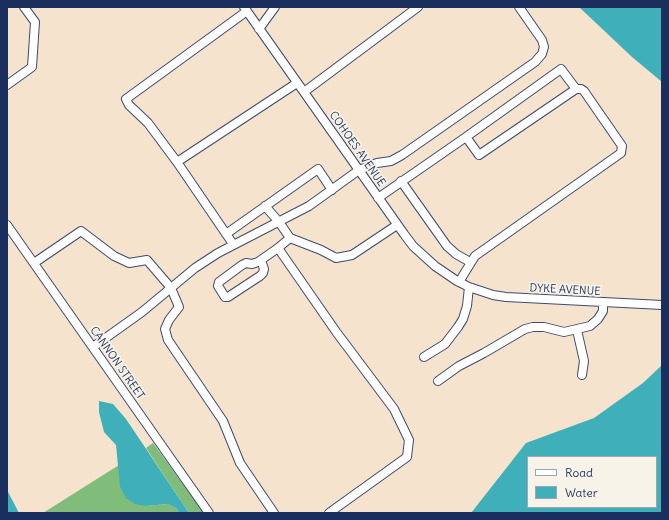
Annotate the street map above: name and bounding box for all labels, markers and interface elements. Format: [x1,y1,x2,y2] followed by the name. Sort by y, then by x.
[326,109,388,189] street label: COHOES AVENUE
[529,282,601,298] street label: DYKE AVENUE
[87,324,147,402] street label: CANNON STREET
[527,456,657,508] legend
[565,465,593,480] text: Road
[565,485,598,500] text: Water

